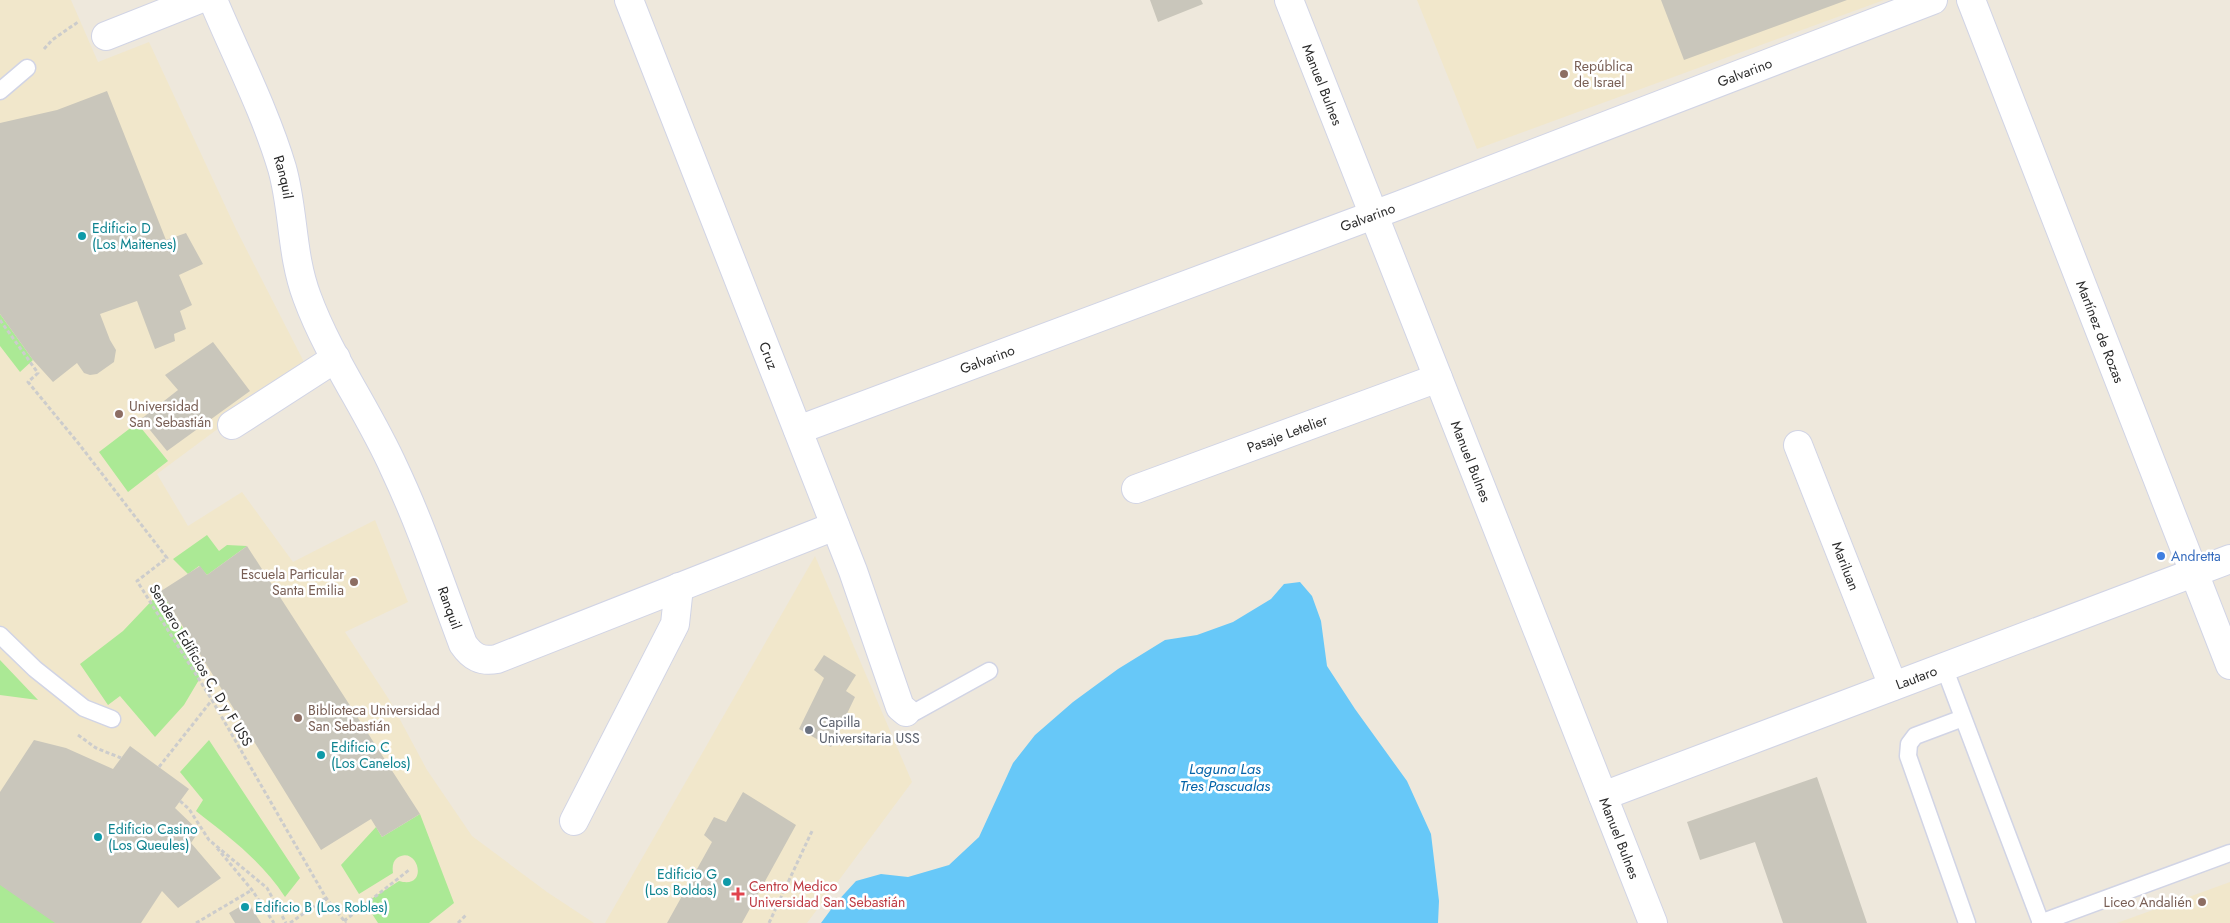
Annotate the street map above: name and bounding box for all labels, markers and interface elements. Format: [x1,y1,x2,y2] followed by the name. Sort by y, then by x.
[1297,41,1348,129] street label: Manuel Bulnes
[1714,53,1775,92] street label: Galvarino
[1574,56,1633,92] place label: República de Israel
[1558,68,1570,80] marker: República de Israel
[269,153,298,200] street label: Ranquil
[1337,198,1398,237] street label: Galvarino
[92,218,177,254] place label: Edificio D (Los Maitenes)
[76,230,88,242] marker: Edificio D (Los Maitenes)
[2071,278,2129,386] street label: Martínez de Rozas
[754,339,783,373] street label: Cruz
[957,340,1018,379] street label: Galvarino
[129,396,211,432] place label: Universidad San Sebastián
[113,408,125,420] marker: Universidad San Sebastián
[1244,409,1330,457] street label: Pasaje Letelier
[1446,418,1496,505] street label: Manuel Bulnes
[1827,538,1864,593] street label: Mariluan
[2171,546,2221,566] place label: Andretta
[2155,550,2167,562] marker: Andretta
[241,564,344,600] place label: Escuela Particular Santa Emilia
[348,576,360,588] marker: Escuela Particular Santa Emilia
[145,580,258,750] street label: Sendero Edificios C, D y F USS
[433,584,467,632] street label: Ranquil
[1893,661,1940,694] street label: Lautaro
[308,700,440,736] place label: Biblioteca Universidad San Sebastián
[292,712,304,724] marker: Biblioteca Universidad San Sebastián
[819,712,920,748] place label: Capilla Universitaria USS
[803,724,815,736] marker: Capilla Universitaria USS
[331,737,411,773] place label: Edificio C (Los Canelos)
[315,749,327,761] marker: Edificio C (Los Canelos)
[1180,758,1270,797] water label: Laguna Las Tres Pascualas
[1594,794,1645,882] street label: Manuel Bulnes
[108,819,198,855] place label: Edificio Casino (Los Queules)
[92,831,104,843] marker: Edificio Casino (Los Queules)
[645,864,717,900] place label: Edificio G (Los Boldos)
[721,876,733,888] marker: Edificio G (Los Boldos)
[749,876,905,912] place label: Centro Medico Universidad San Sebastián
[731,887,745,901] marker: Centro Medico Universidad San Sebastián
[2104,892,2192,912] place label: Liceo Andalién
[2196,896,2208,908] marker: Liceo Andalién
[255,897,388,917] place label: Edificio B (Los Robles)
[239,901,251,913] marker: Edificio B (Los Robles)

